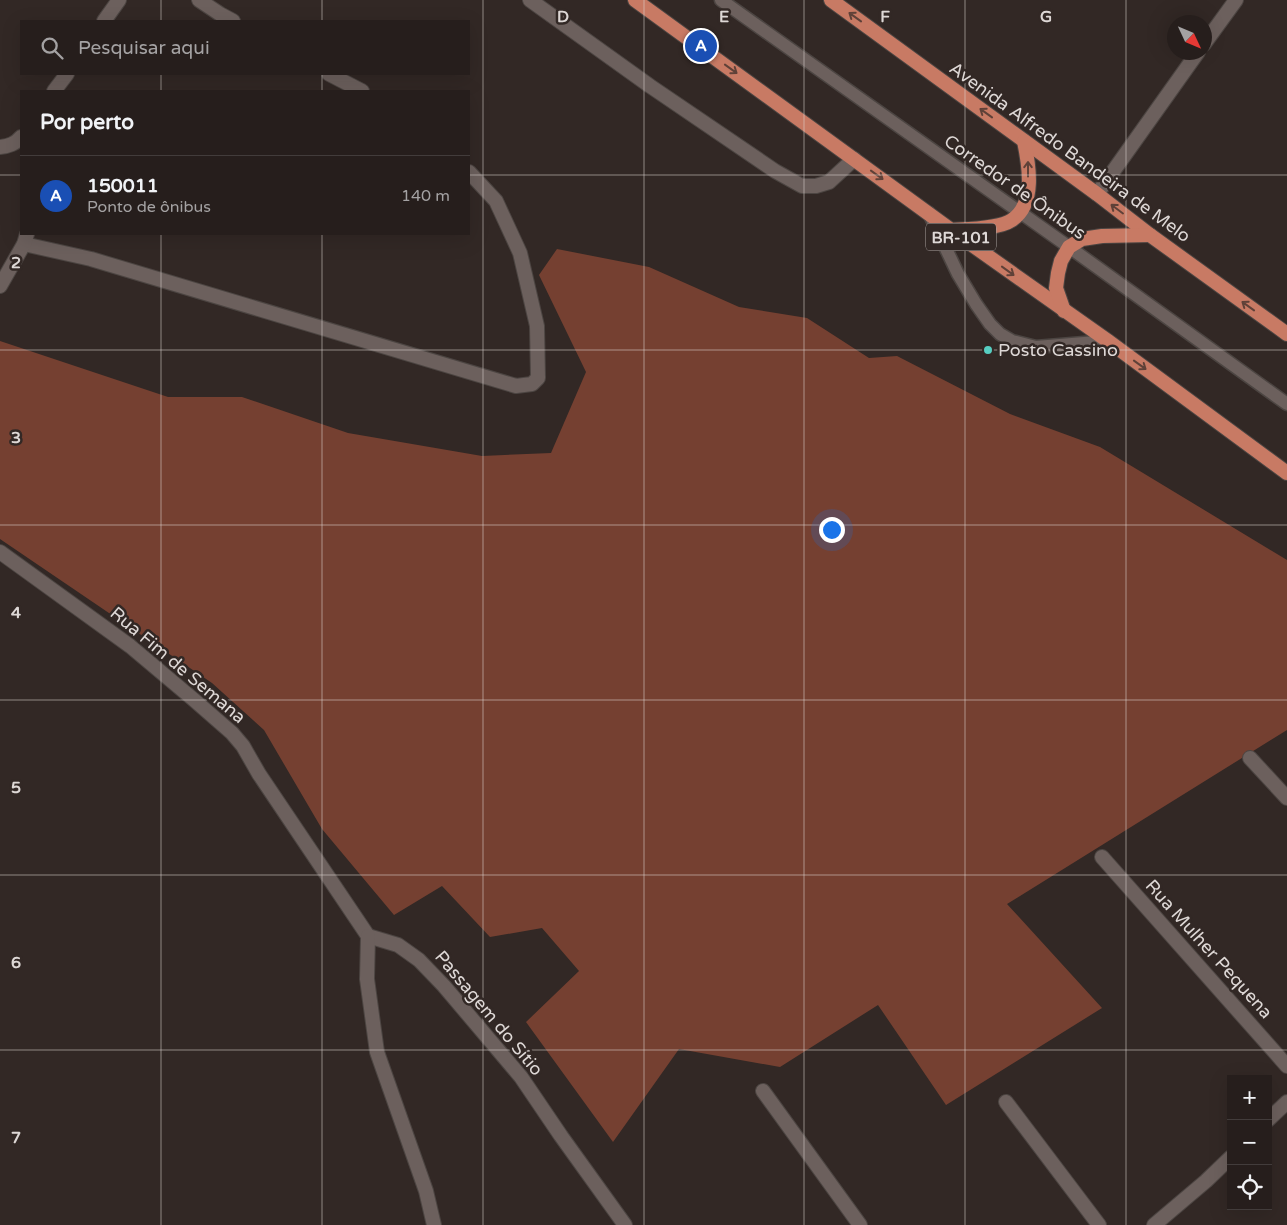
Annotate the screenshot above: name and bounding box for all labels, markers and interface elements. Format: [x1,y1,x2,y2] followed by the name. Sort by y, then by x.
[557,7,569,27] text: D
[719,7,729,27] text: E
[880,7,890,27] text: F
[1040,7,1052,27] text: G
[848,12,862,22] one-way arrow
[1167,15,1212,60] north arrow
[20,20,470,75] search box
[685,27,717,65] pin: A
[38,34,66,62] icon: search
[78,37,210,59] text: Pesquisar aqui
[945,57,1195,247] street label: Avenida Alfredo Bandeira de Melo
[724,64,737,75] one-way arrow
[979,108,993,118] one-way arrow
[40,110,134,135] text: Por perto
[940,130,1090,244] street label: Corredor de Ônibus
[1023,161,1033,178] one-way arrow
[870,170,883,181] one-way arrow
[87,175,159,197] text: 150011
[50,186,62,206] text: A
[401,186,450,206] text: 140 m
[87,197,211,217] text: Ponto de ônibus
[1110,204,1124,214] one-way arrow
[926,223,996,250] road number: BR-101
[11,253,21,273] text: 2
[1001,266,1015,276] one-way arrow
[1241,301,1255,311] one-way arrow
[998,339,1118,361] place label: Posto Cassino
[982,344,994,356] marker: Posto Cassino
[1133,360,1147,371] one-way arrow
[11,428,21,448] text: 3
[819,517,845,543] your location
[106,602,250,728] street label: Rua Fim de Semana
[11,603,21,623] text: 4
[11,778,21,798] text: 5
[1141,875,1277,1023] street label: Rua Mulher Pequena
[430,946,548,1080] street label: Passagem do Sítio
[11,953,21,973] text: 6
[1227,1075,1272,1210] map controls
[1227,1075,1272,1120] button: +
[1227,1120,1272,1165] button: −
[11,1128,21,1148] text: 7
[1227,1165,1272,1210] button: locate

